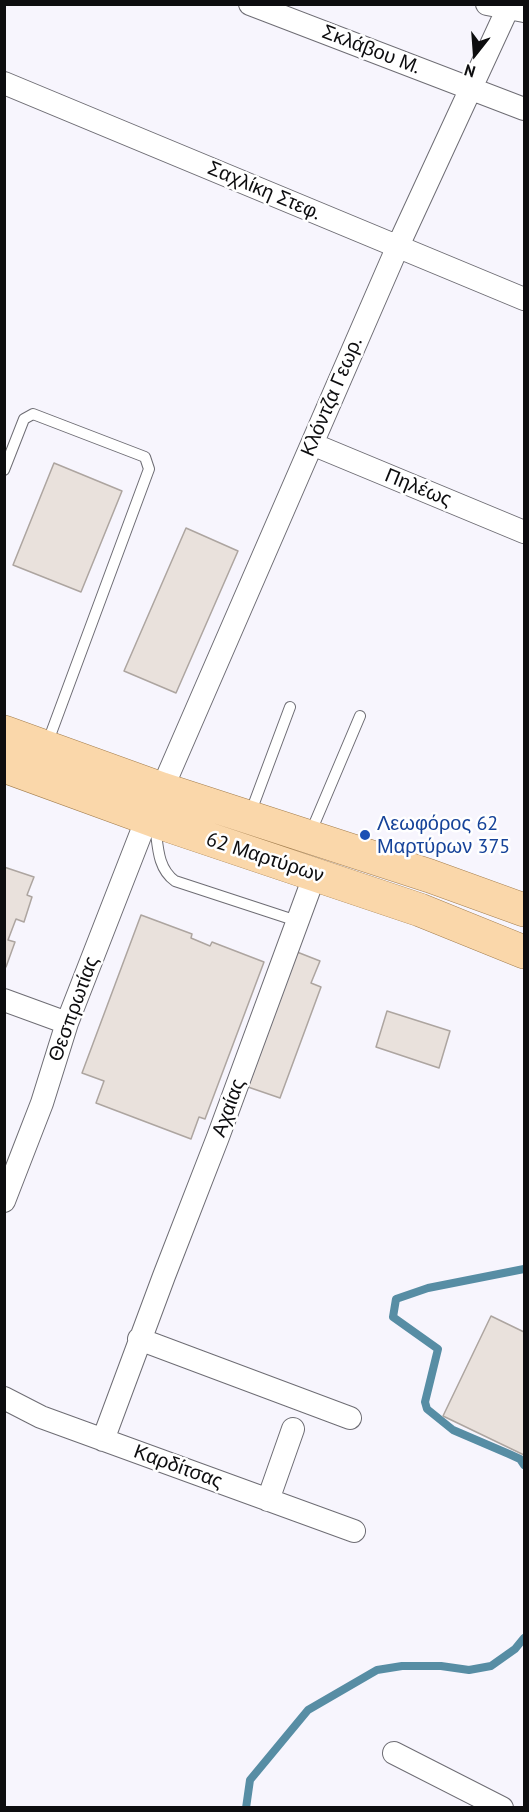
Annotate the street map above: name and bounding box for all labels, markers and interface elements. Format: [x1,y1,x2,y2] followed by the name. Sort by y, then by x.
[318,20,424,80] street label: Σκλάβου Μ.
[445,24,505,84] north arrow
[462,60,478,82] text: N
[204,156,324,226] street label: Σαχλίκη Στεφ.
[296,334,368,460] street label: Κλόντζα Γεωρ.
[381,464,455,512] street label: Πηλέως
[377,812,510,859] place label: Λεωφόρος 62 Μαρτύρων 375
[203,828,327,888] street label: 62 Μαρτύρων
[358,828,372,842] marker: Λεωφόρος 62 Μαρτύρων 375
[44,953,104,1065] street label: Θεσπρωτίας
[207,1076,251,1140] street label: Αχαίας
[130,1440,226,1494] street label: Καρδίτσας

